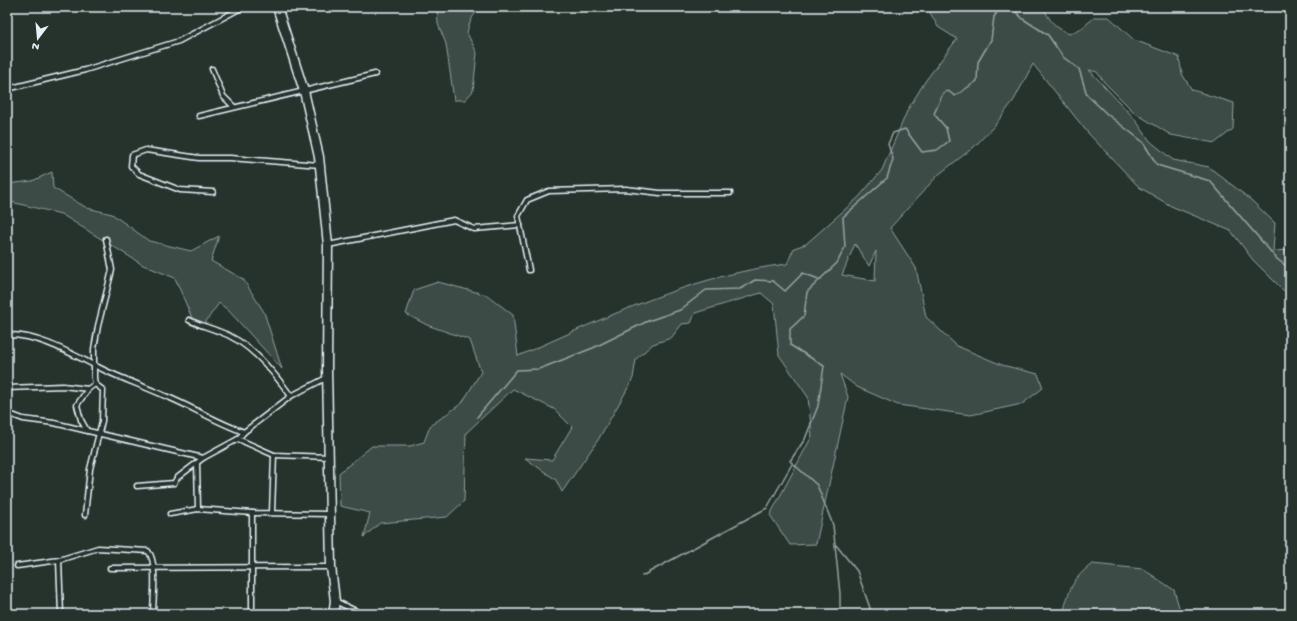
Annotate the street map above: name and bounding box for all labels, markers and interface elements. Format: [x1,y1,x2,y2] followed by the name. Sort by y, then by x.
[18,18,58,58] north arrow
[31,39,41,52] text: N

